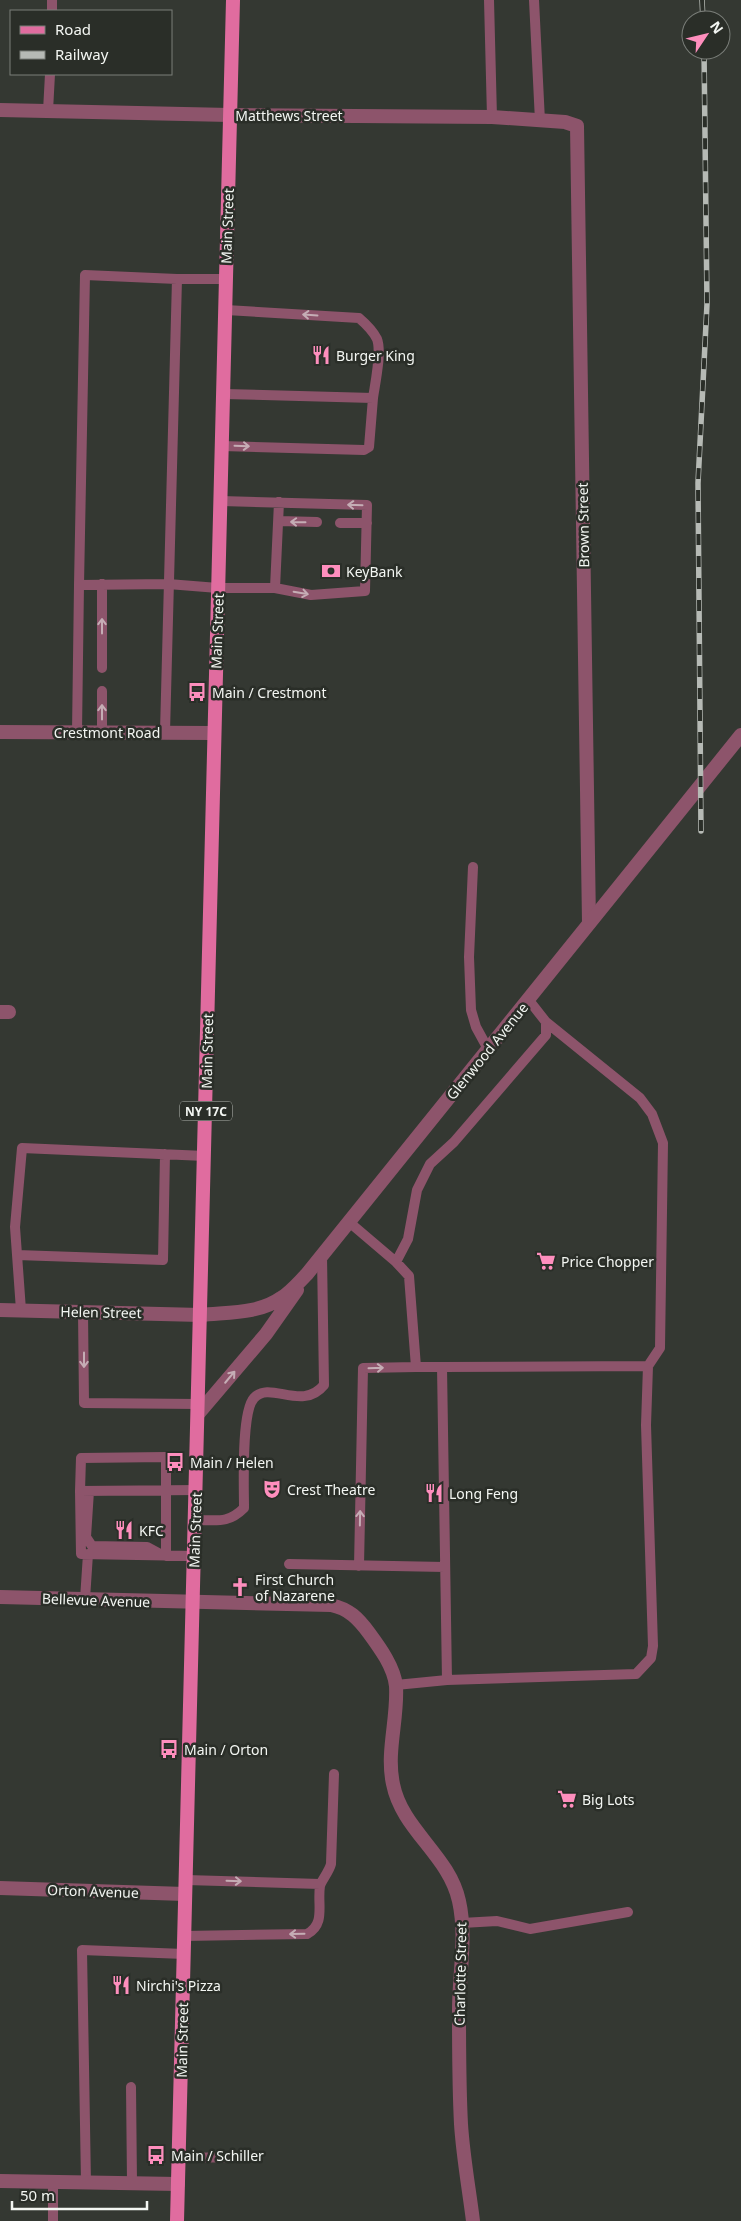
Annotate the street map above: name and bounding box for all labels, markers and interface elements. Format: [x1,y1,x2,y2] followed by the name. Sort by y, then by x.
[10,10,172,75] legend
[681,10,731,60] north arrow
[706,17,728,37] text: N
[55,19,91,39] text: Road
[55,44,109,64] text: Railway
[235,106,343,125] street label: Matthews Street
[216,188,238,264] street label: Main Street
[303,311,319,320] one-way arrow
[310,344,332,366] restaurant icon: Burger King
[336,346,415,365] place label: Burger King
[233,442,249,451] one-way arrow
[573,482,593,568] street label: Brown Street
[347,500,363,510] one-way arrow
[290,517,306,527] one-way arrow
[320,560,342,582] bank icon: KeyBank
[346,562,403,581] place label: KeyBank
[293,588,309,598] one-way arrow
[206,593,228,669] street label: Main Street
[97,618,107,634] one-way arrow
[186,681,208,703] bus stop icon: Main / Crestmont
[212,683,327,702] place label: Main / Crestmont
[97,704,107,720] one-way arrow
[54,723,160,742] street label: Crestmont Road
[442,998,532,1103] street label: Glenwood Avenue
[197,1013,217,1089] street label: Main Street
[180,1102,232,1120] road number: NY 17C
[535,1250,557,1272] supermarket icon: Price Chopper
[561,1252,654,1271] place label: Price Chopper
[60,1302,142,1322] street label: Helen Street
[79,1352,89,1368] one-way arrow
[368,1363,384,1373] one-way arrow
[224,1371,235,1384] one-way arrow
[164,1451,186,1473] bus stop icon: Main / Helen
[190,1453,274,1472] place label: Main / Helen
[261,1478,283,1500] theatre icon: Crest Theatre
[287,1480,375,1499] place label: Crest Theatre
[423,1482,445,1504] restaurant icon: Long Feng
[449,1484,518,1503] place label: Long Feng
[184,1492,206,1568] street label: Main Street
[355,1510,364,1526] one-way arrow
[113,1519,135,1541] restaurant icon: KFC
[139,1521,164,1540] place label: KFC
[255,1570,335,1605] place label: First Church of Nazarene
[229,1576,251,1598] church icon: First Church of Nazarene
[42,1589,151,1611] street label: Bellevue Avenue
[158,1738,180,1760] bus stop icon: Main / Orton
[184,1740,268,1759] place label: Main / Orton
[556,1788,578,1810] supermarket icon: Big Lots
[582,1790,635,1809] place label: Big Lots
[226,1877,242,1886] one-way arrow
[47,1880,139,1902] street label: Orton Avenue
[450,1922,470,2026] street label: Charlotte Street
[289,1929,305,1939] one-way arrow
[110,1974,132,1996] restaurant icon: Nirchi's Pizza
[136,1976,221,1995] place label: Nirchi's Pizza
[172,2002,192,2078] street label: Main Street
[145,2144,167,2166] bus stop icon: Main / Schiller
[171,2146,264,2165] place label: Main / Schiller
[12,2178,148,2210] scale bar
[20,2185,55,2205] text: 50 m

